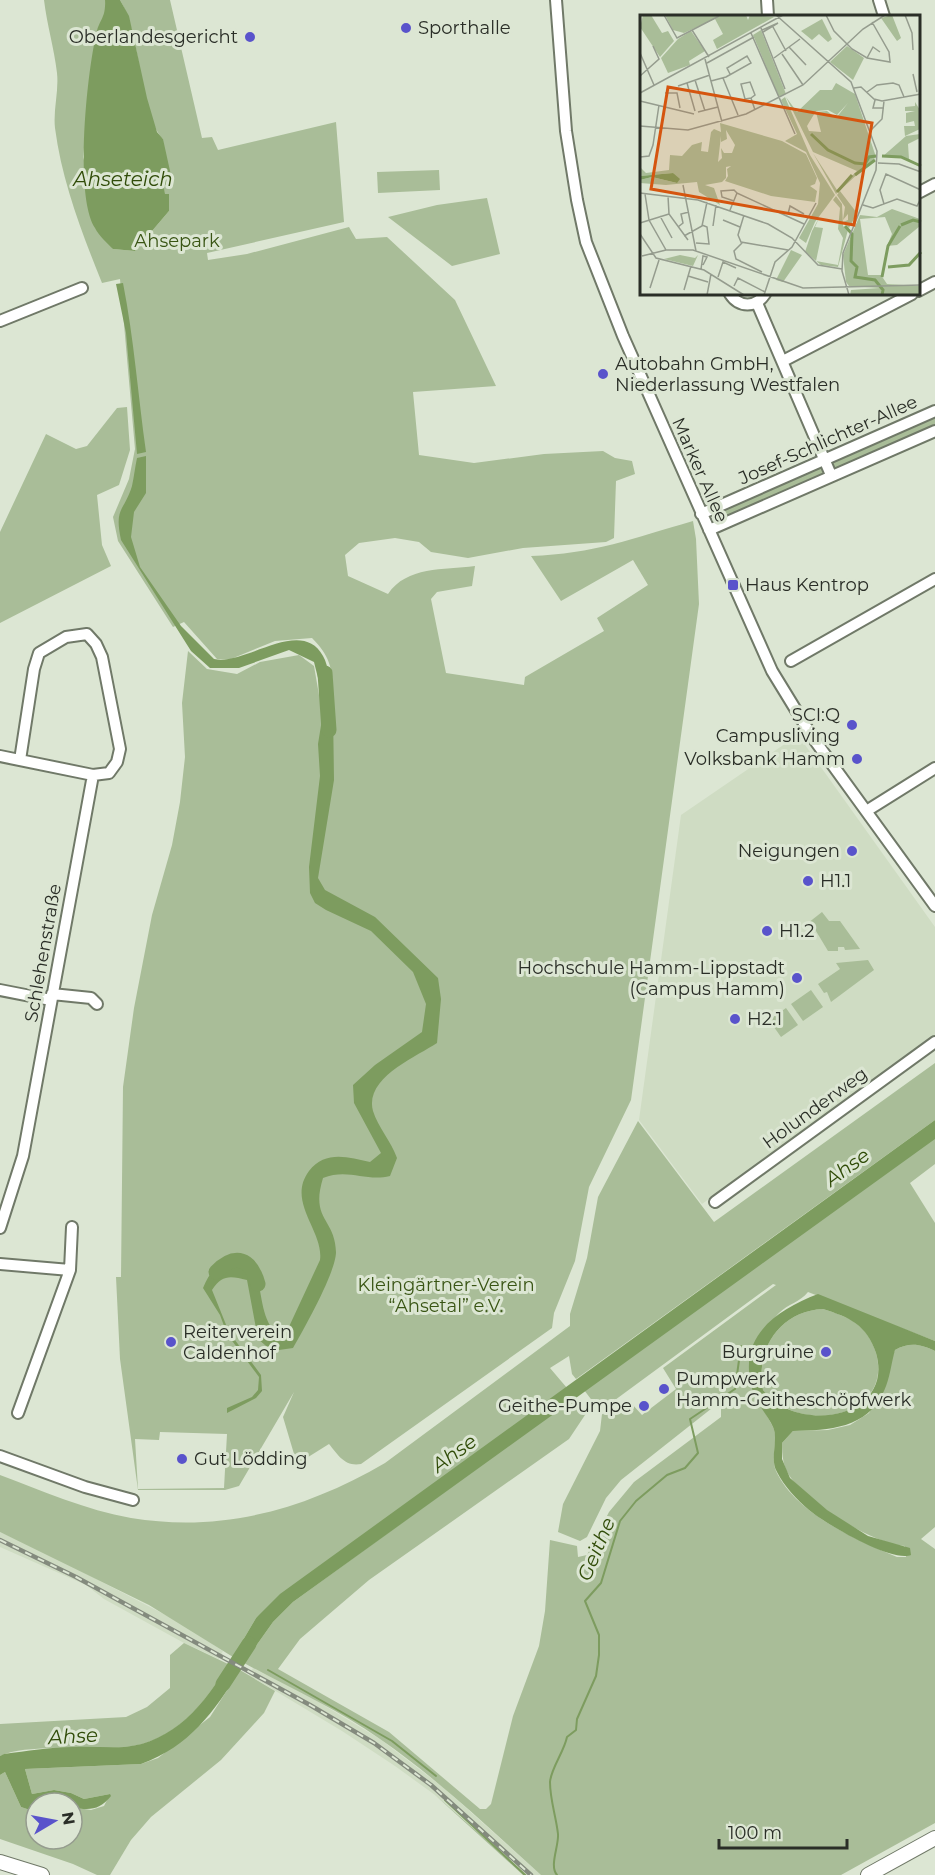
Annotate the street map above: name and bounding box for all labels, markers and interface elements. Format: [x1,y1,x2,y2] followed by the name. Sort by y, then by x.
[640,15,920,296] inset map
[418,17,511,39] place label: Sporthalle
[399,21,413,35] marker: Sporthalle
[69,26,238,48] place label: Oberlandesgericht
[243,30,257,44] marker: Oberlandesgericht
[72,167,173,191] water label: Ahseteich
[134,230,220,252] park label: Ahsepark
[615,353,840,396] place label: Autobahn GmbH, Niederlassung Westfalen
[596,367,610,381] marker: Autobahn GmbH, Niederlassung Westfalen
[734,391,921,490] street label: Josef-Schlichter-Allee
[667,414,733,526] street label: Marker Allee
[745,574,869,596] place label: Haus Kentrop
[726,578,740,592] marker: Haus Kentrop
[716,704,840,747] place label: SCI:Q Campusliving
[845,718,859,732] marker: SCI:Q Campusliving
[684,748,845,770] place label: Volksbank Hamm
[850,752,864,766] marker: Volksbank Hamm
[738,840,840,862] place label: Neigungen
[845,844,859,858] marker: Neigungen
[820,870,851,892] place label: H1.1
[801,874,815,888] marker: H1.1
[20,882,66,1024] street label: Schlehenstraße
[779,920,814,942] place label: H1.2
[760,924,774,938] marker: H1.2
[518,957,785,1000] place label: Hochschule Hamm-Lippstadt (Campus Hamm)
[790,971,804,985] marker: Hochschule Hamm-Lippstadt (Campus Hamm)
[747,1008,782,1030] place label: H2.1
[728,1012,742,1026] marker: H2.1
[758,1063,872,1153] street label: Holunderweg
[819,1143,874,1192] water label: Ahse
[357,1274,535,1317] park label: Kleingärtner-Verein “Ahsetal” e.V.
[183,1321,292,1364] place label: Reiterverein Caldenhof
[164,1335,178,1349] marker: Reiterverein Caldenhof
[722,1341,814,1363] place label: Burgruine
[819,1345,833,1359] marker: Burgruine
[676,1368,912,1411] place label: Pumpwerk Hamm-Geitheschöpfwerk
[657,1382,671,1396] marker: Pumpwerk Hamm-Geitheschöpfwerk
[498,1395,632,1417] place label: Geithe-Pumpe
[637,1399,651,1413] marker: Geithe-Pumpe
[426,1429,481,1478] water label: Ahse
[194,1448,308,1470] place label: Gut Lödding
[175,1452,189,1466] marker: Gut Lödding
[572,1514,620,1584] water label: Geithe
[47,1723,98,1749] water label: Ahse
[24,1791,84,1851] north arrow
[58,1810,79,1827] text: N
[719,1812,846,1850] scale bar
[728,1822,782,1844] text: 100 m

